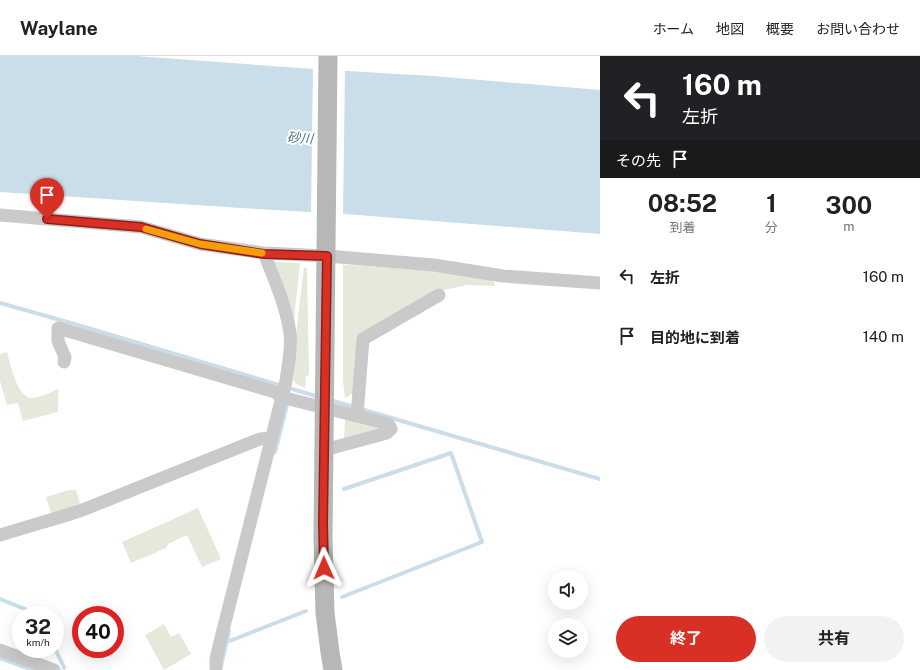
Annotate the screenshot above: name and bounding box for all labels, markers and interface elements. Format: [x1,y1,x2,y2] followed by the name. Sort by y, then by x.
[20,17,98,39] text: Waylane
[652,21,694,37] text: ホーム
[716,21,744,37] text: 地図
[766,21,794,37] text: 概要
[816,21,900,37] text: お問い合わせ
[682,68,762,101] text: 160 m
[616,72,668,124] icon: left
[682,106,718,127] text: 左折
[287,130,315,147] water label: 砂川
[669,148,691,170] icon: arrive
[616,152,661,169] text: その先
[30,178,64,219] pin
[36,184,58,206] icon: arrive
[648,189,717,217] text: 08:52
[766,189,776,217] text: 1
[826,191,872,219] text: 300
[843,219,855,234] text: m
[669,220,695,235] text: 到着
[765,220,778,235] text: 分
[616,265,638,287] icon: left
[863,268,904,285] text: 160 m
[650,269,680,286] text: 左折
[616,325,638,347] icon: arrive
[863,328,904,345] text: 140 m
[650,329,740,346] text: 目的地に到着
[303,547,345,589] position arrow
[548,570,588,658] map controls
[548,570,588,610] button: sound
[72,606,124,658] speed limit sign: 40
[25,615,51,639] text: 32
[616,616,756,662] button: 終了
[764,616,904,662] button: 共有
[548,618,588,658] button: layers
[26,636,50,648] text: km/h

